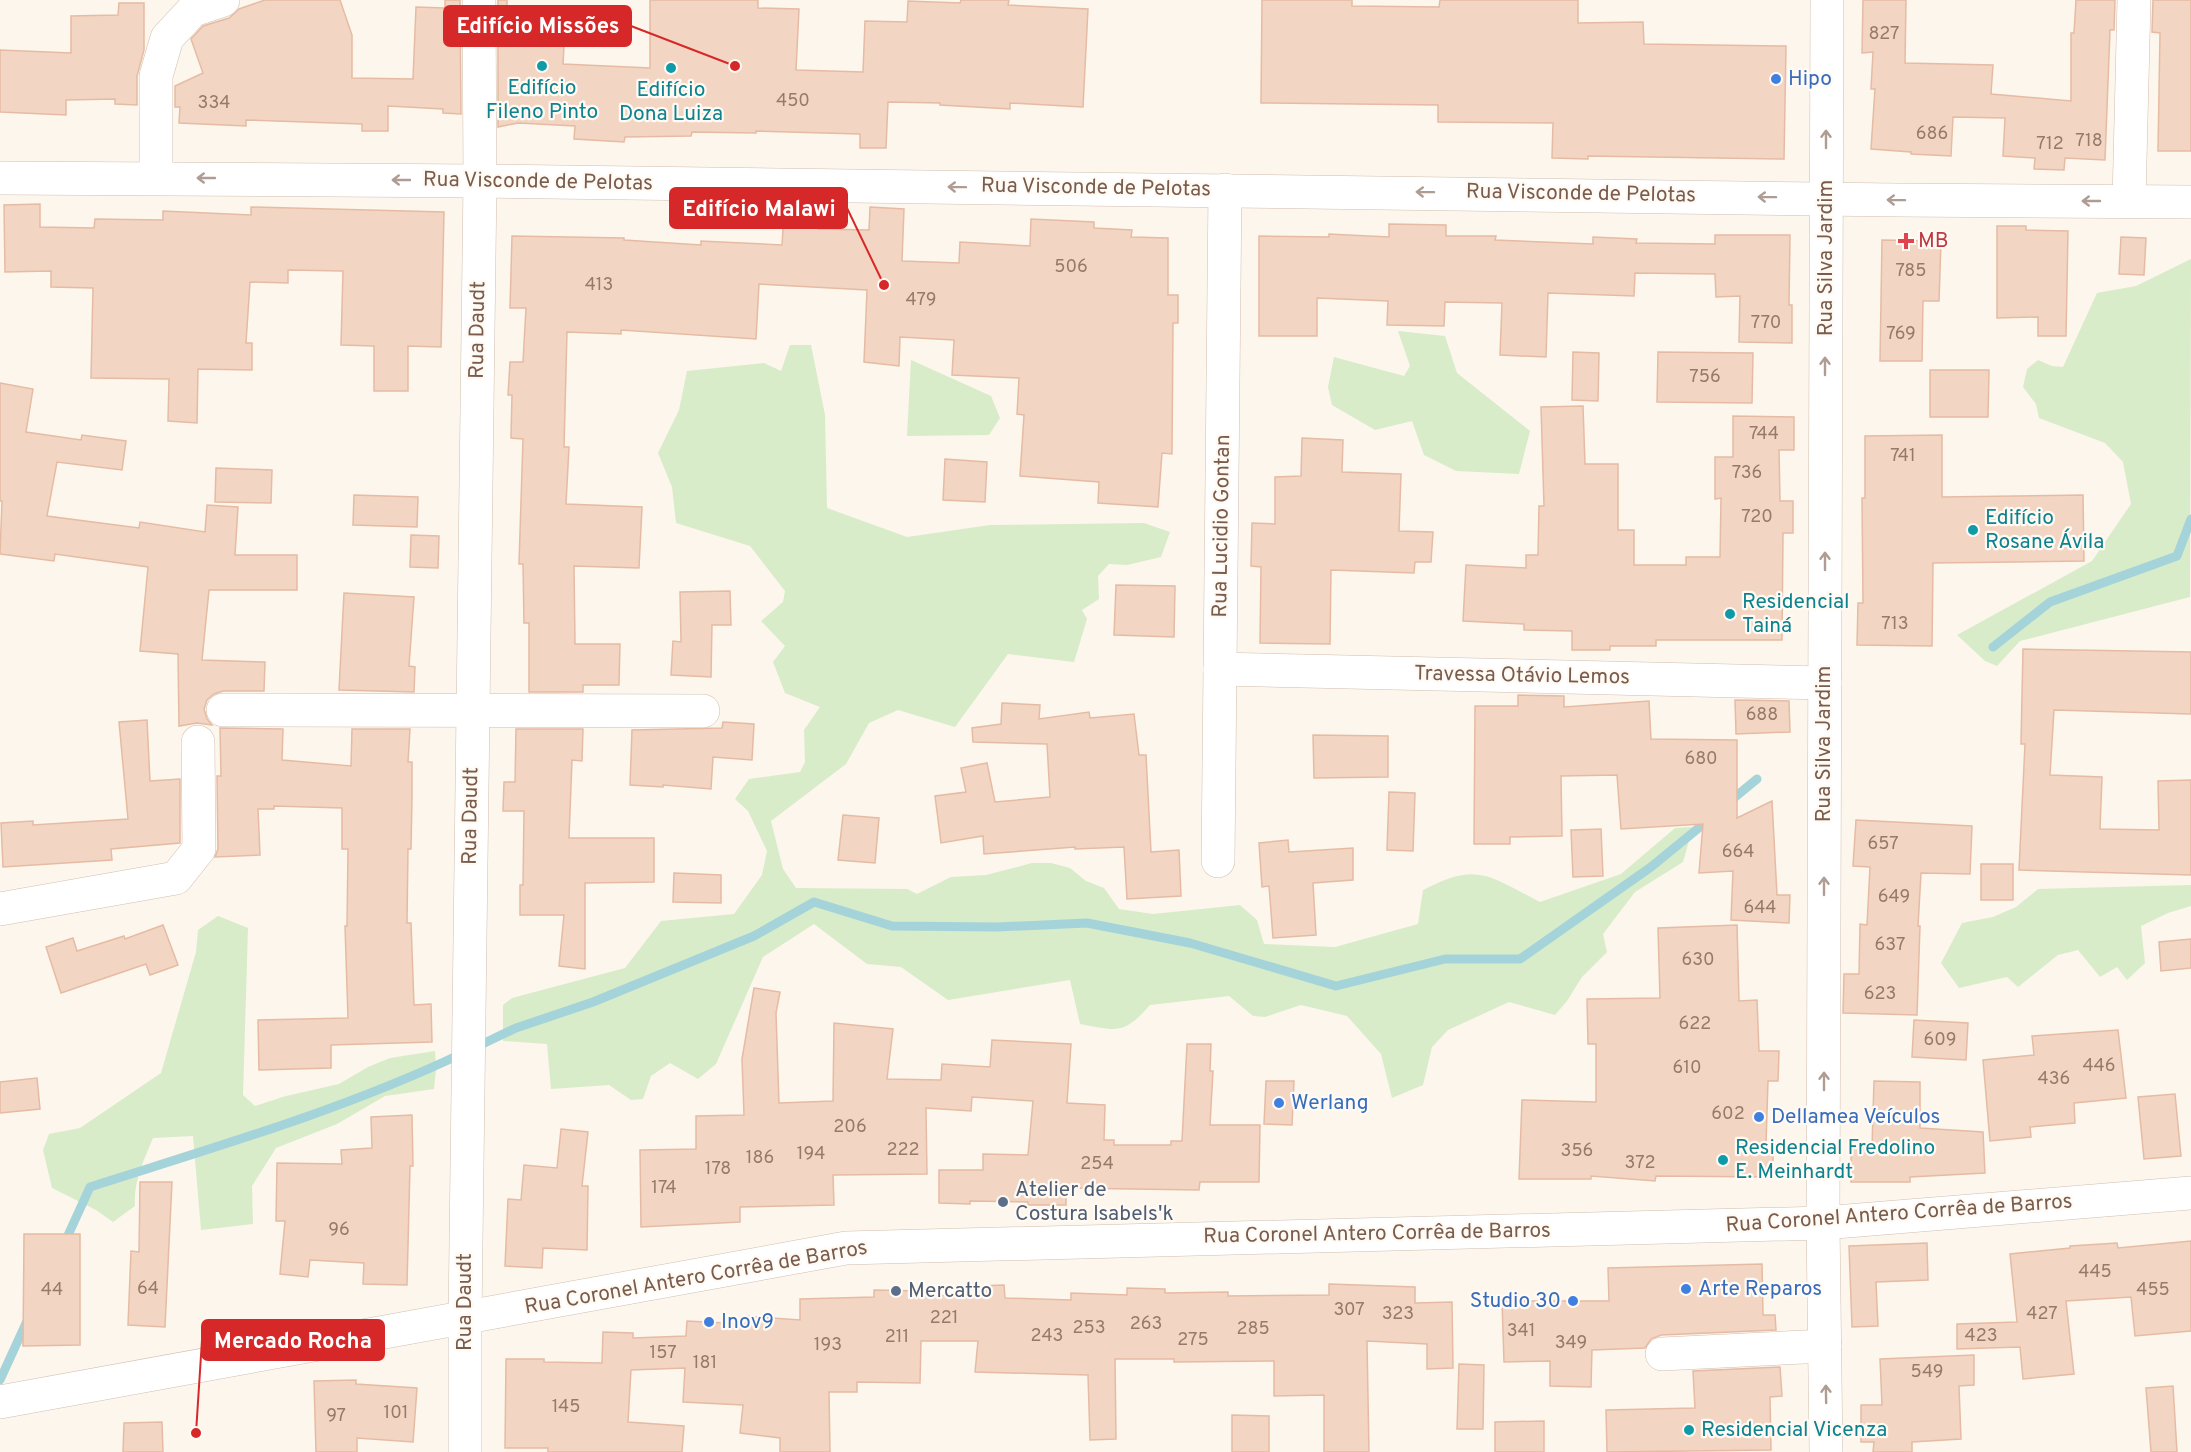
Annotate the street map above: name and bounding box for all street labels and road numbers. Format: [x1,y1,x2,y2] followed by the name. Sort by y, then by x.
[423,166,653,198] street label: Rua Visconde de Pelotas
[981,172,1211,204] street label: Rua Visconde de Pelotas
[1466,178,1696,210] street label: Rua Visconde de Pelotas
[1813,180,1840,336] street label: Rua Silva Jardim
[464,281,492,379] street label: Rua Daudt
[1207,434,1237,618] street label: Rua Lucidio Gontan
[1414,661,1630,691] street label: Travessa Otávio Lemos
[1811,666,1838,822] street label: Rua Silva Jardim
[457,767,485,865] street label: Rua Daudt
[1725,1188,2073,1240] street label: Rua Coronel Antero Corrêa de Barros
[1203,1217,1551,1251] street label: Rua Coronel Antero Corrêa de Barros
[522,1235,870,1321] street label: Rua Coronel Antero Corrêa de Barros
[452,1253,479,1351] street label: Rua Daudt

